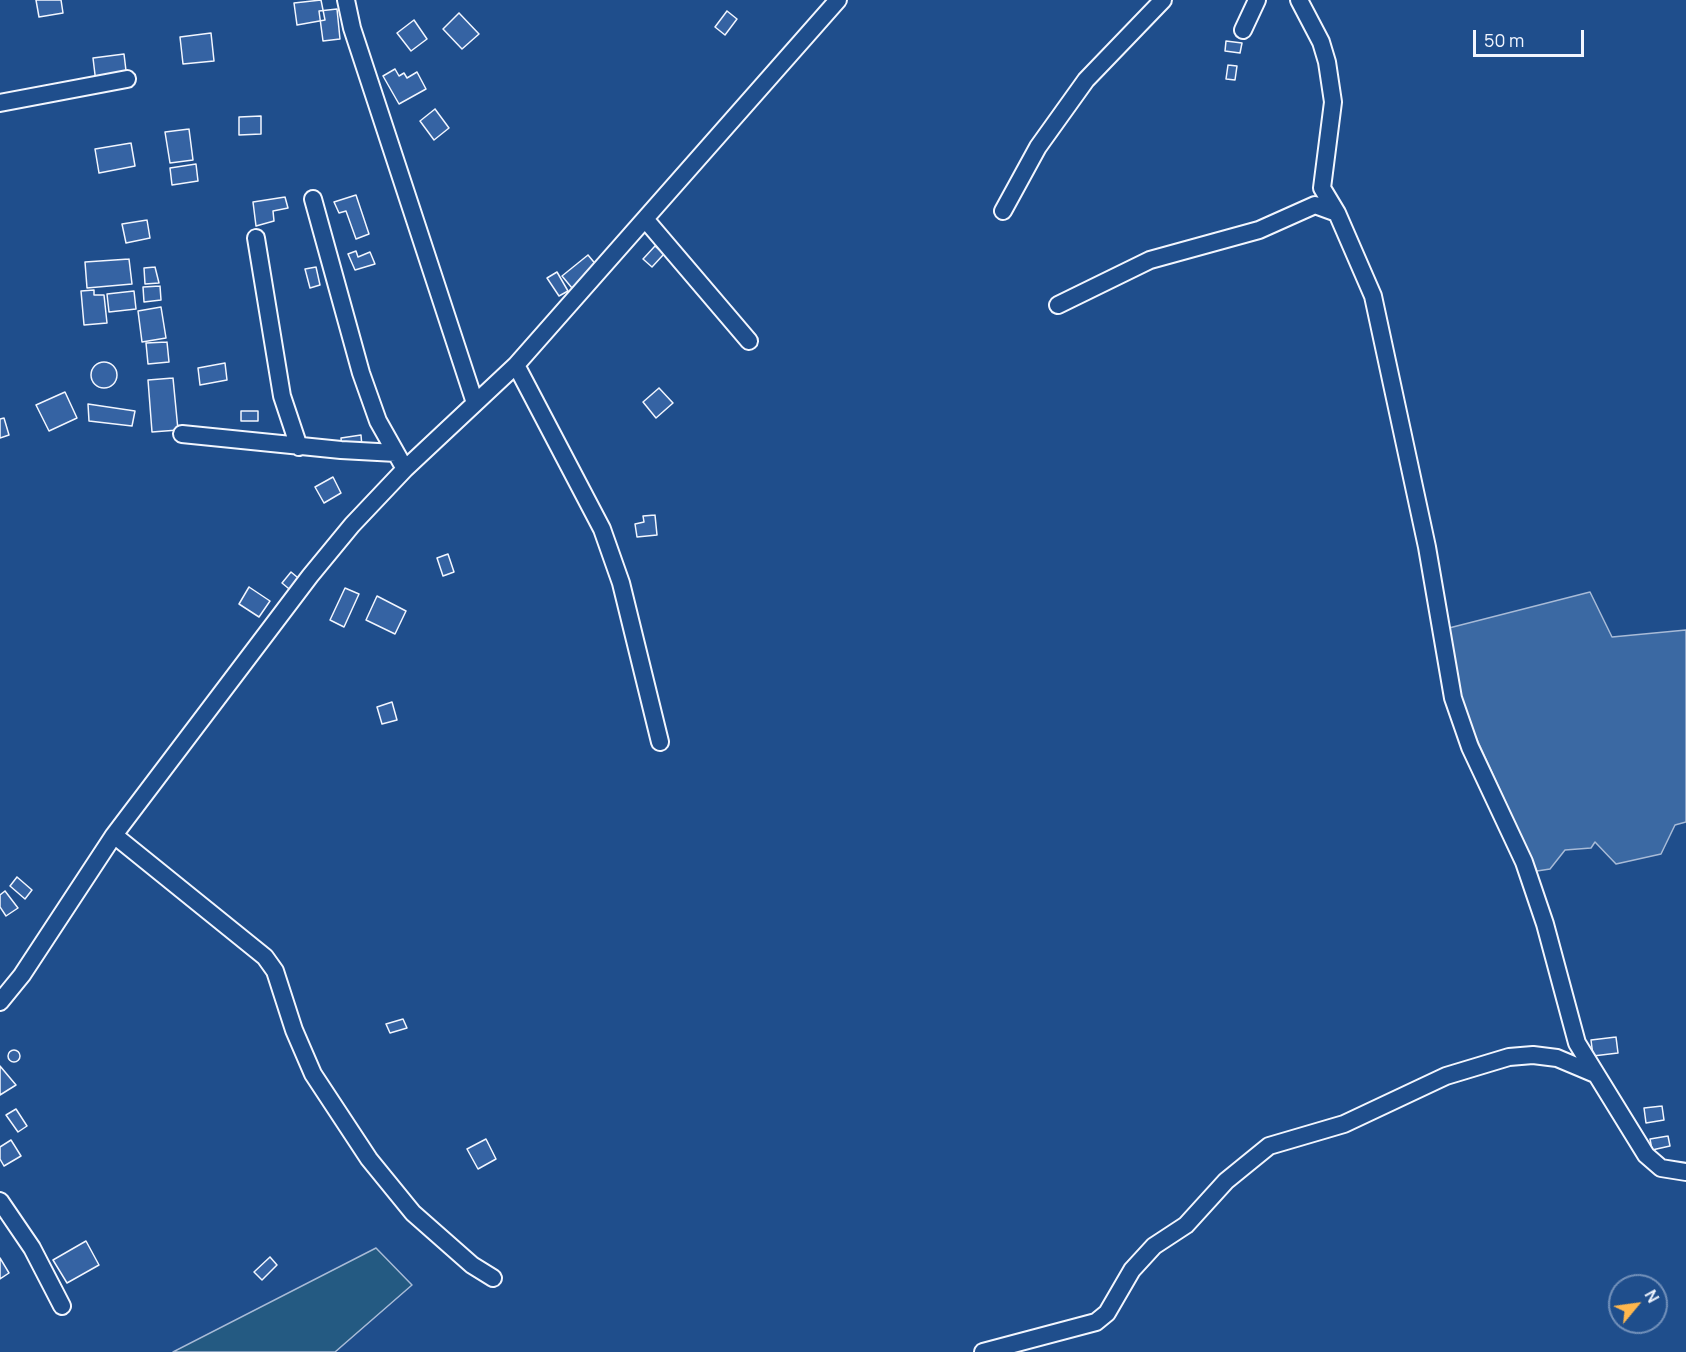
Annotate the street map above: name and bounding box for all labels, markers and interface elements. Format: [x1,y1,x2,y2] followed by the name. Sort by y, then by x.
[1476,18,1587,56] scale bar
[1484,28,1524,52] text: 50 m
[1608,1274,1668,1334] north arrow
[1640,1286,1664,1307] text: N

